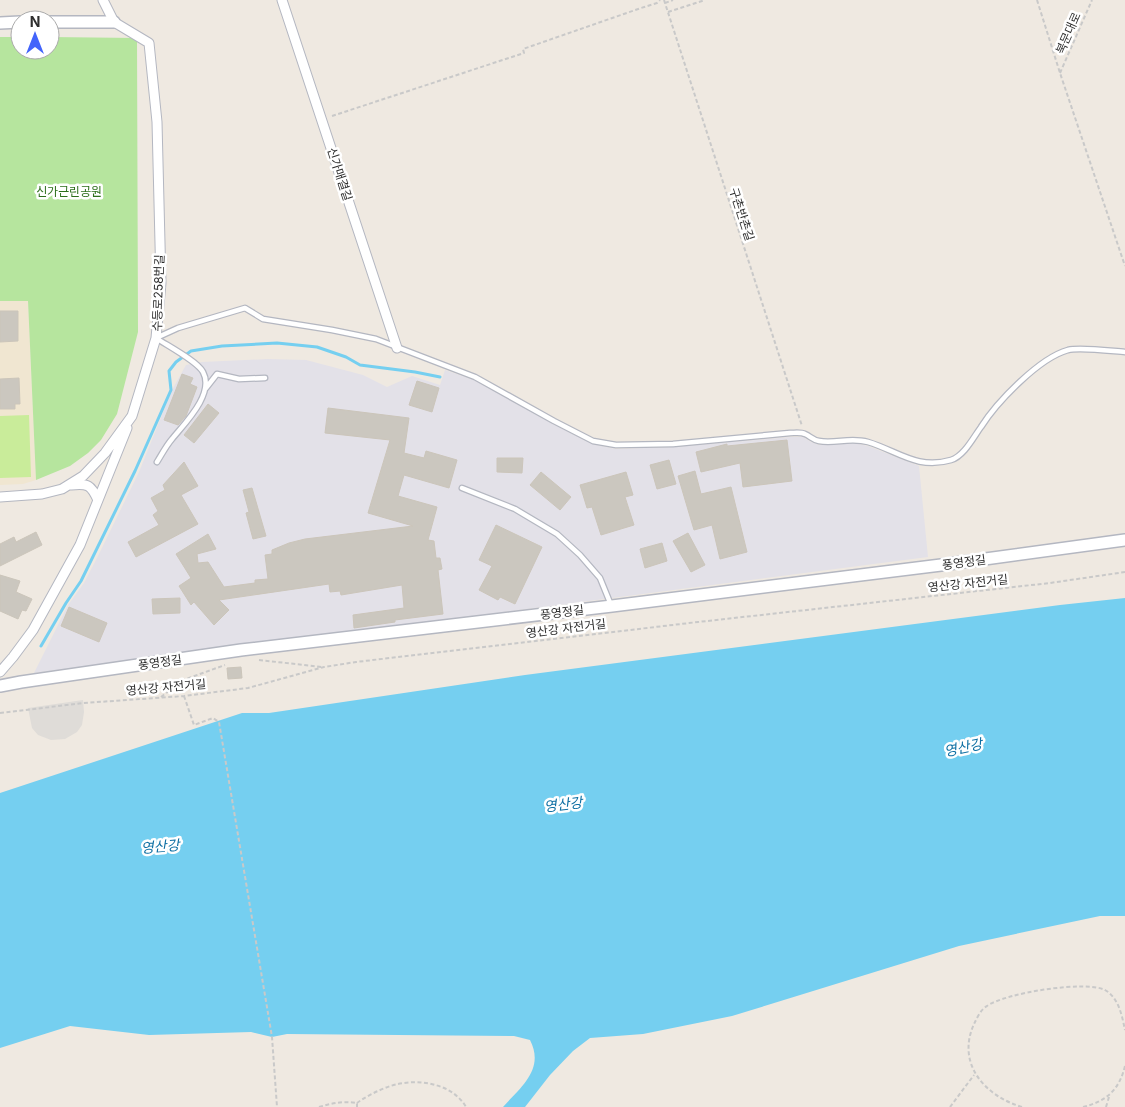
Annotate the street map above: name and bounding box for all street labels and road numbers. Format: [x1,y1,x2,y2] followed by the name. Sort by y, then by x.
[1052,10,1084,56] street label: 북문대로
[324,145,356,203] street label: 신가매결길
[726,185,758,243] street label: 구촌반촌길
[149,254,167,332] street label: 수등로258번길
[941,551,987,573] street label: 풍영정길
[927,571,1009,595] street label: 영산강 자전거길
[539,602,585,622] street label: 풍영정길
[525,616,607,640] street label: 영산강 자전거길
[137,651,183,673] street label: 풍영정길
[125,676,207,698] street label: 영산강 자전거길

